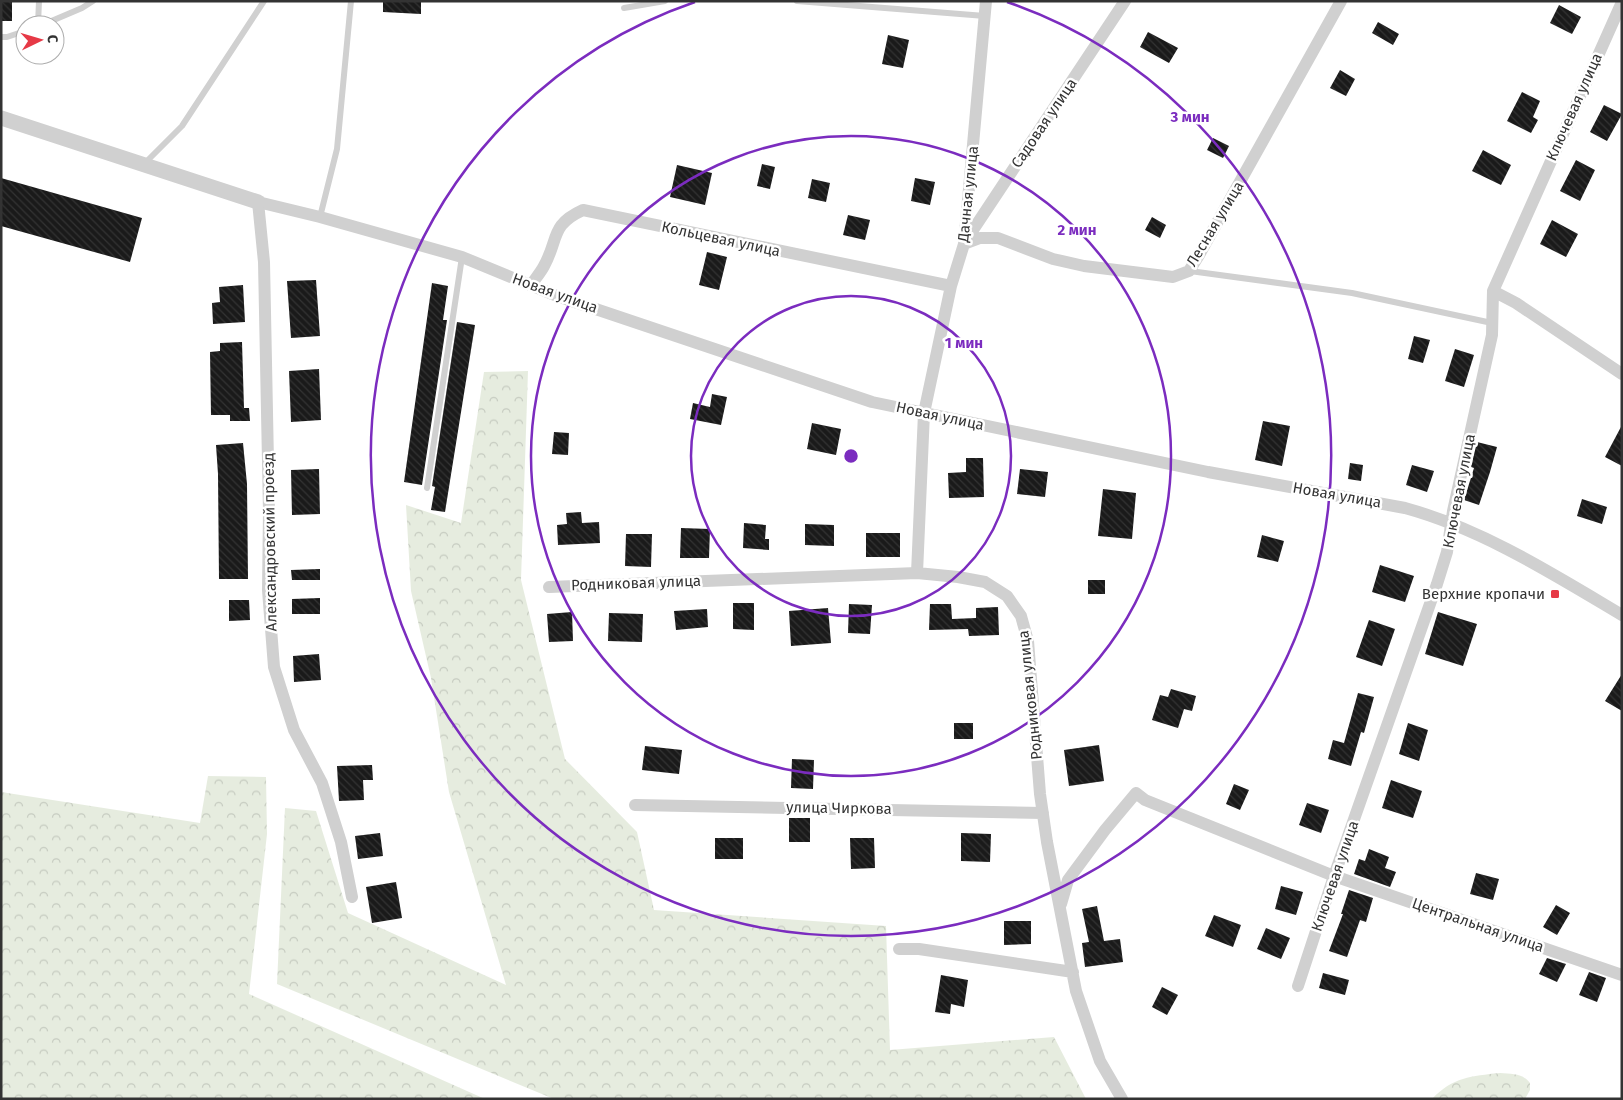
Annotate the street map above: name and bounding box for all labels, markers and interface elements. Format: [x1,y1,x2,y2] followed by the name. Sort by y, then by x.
[15,15,65,65] north arrow
[44,34,61,44] text: С
[1542,50,1606,164] street label: Ключевая улица
[1007,75,1081,171] street label: Садовая улица
[1169,108,1210,126] text: 3 мин
[954,145,982,244] street label: Дачная улица
[1182,178,1248,270] street label: Лесная улица
[660,218,782,260] street label: Кольцевая улица
[1057,221,1097,239] text: 2 мин
[510,269,600,317] street label: Новая улица
[945,334,983,352] text: 1 мин
[894,398,986,434] street label: Новая улица
[1439,432,1479,550] street label: Ключевая улица
[842,447,860,465] centre of rings
[259,453,281,631] street label: Александровский проезд
[1291,478,1383,512] street label: Новая улица
[571,572,701,594] street label: Родниковая улица
[1422,585,1545,603] place label: Верхние кропачи
[1549,588,1561,600] marker: Верхние кропачи
[1014,629,1046,761] street label: Родниковая улица
[786,798,892,818] street label: улица Чиркова
[1308,818,1362,934] street label: Ключевая улица
[1410,894,1546,956] street label: Центральная улица

